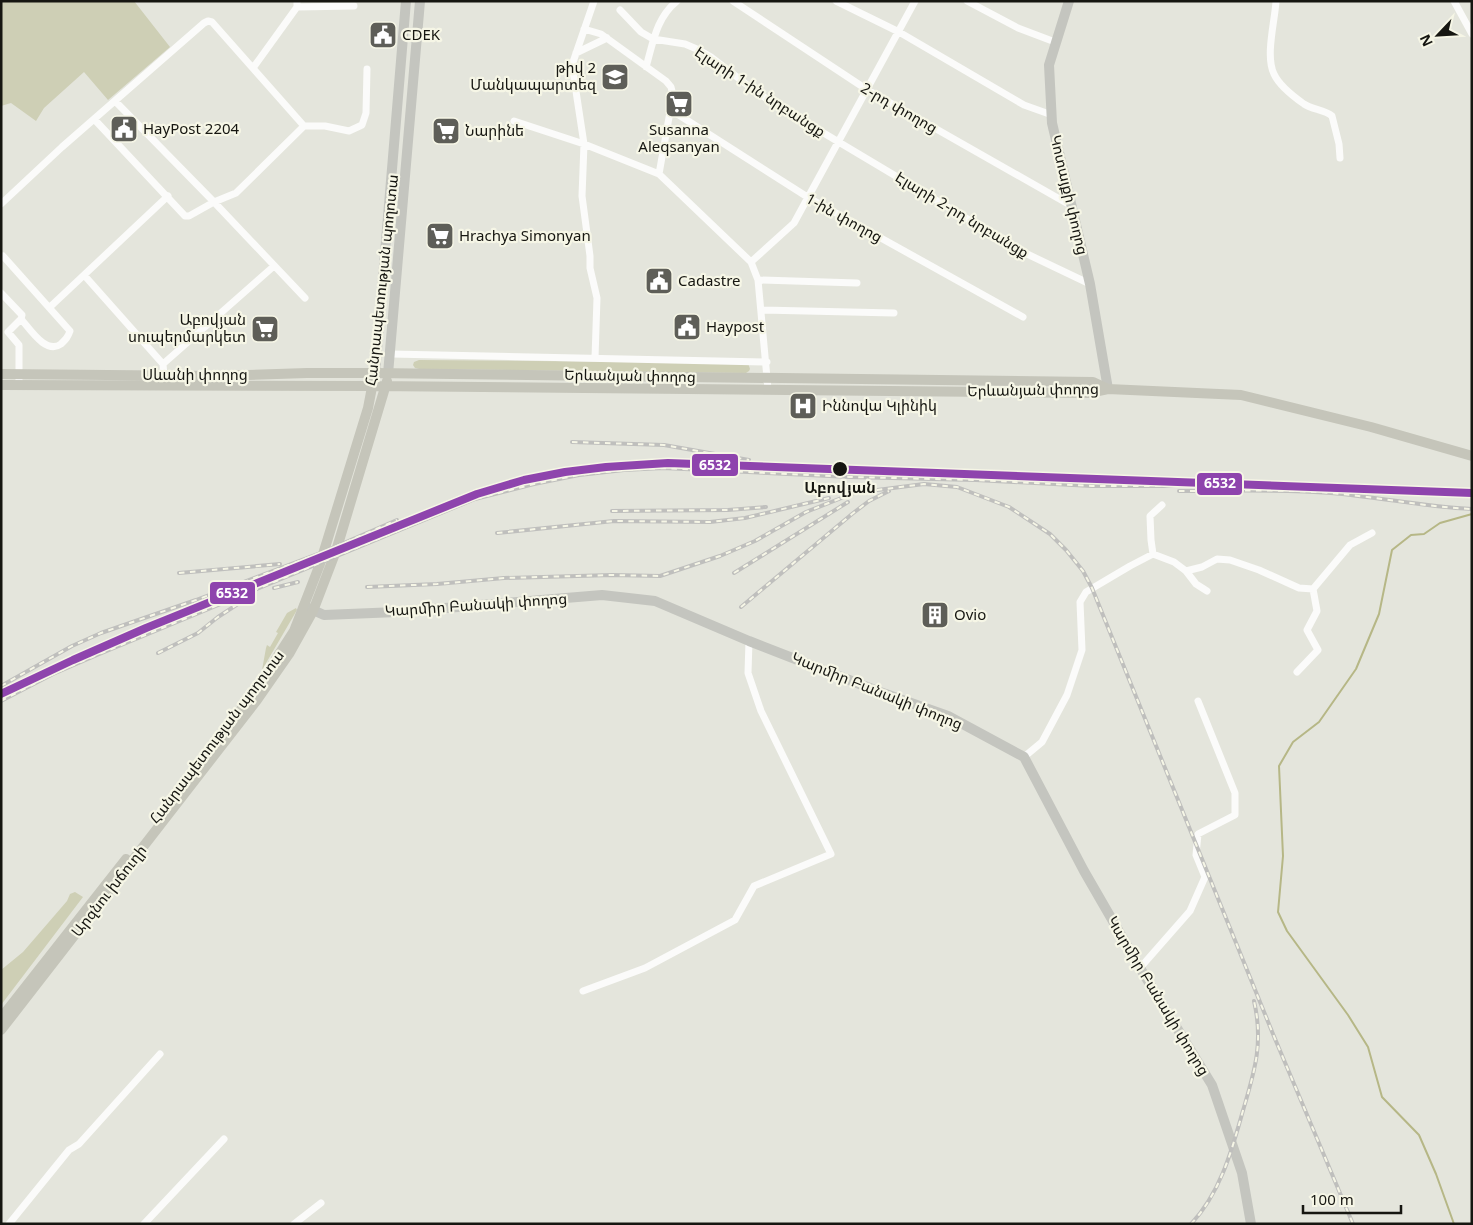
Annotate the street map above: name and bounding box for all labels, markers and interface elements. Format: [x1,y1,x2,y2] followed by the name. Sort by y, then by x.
[1413,10,1463,60] north arrow
[368,20,398,50] public building icon: CDEK
[402,24,441,44] place label: CDEK
[1415,32,1437,50] text: N
[691,41,830,141] street label: Էլարի 1-ին նրբանցք
[470,57,597,94] place label: թիվ 2 Մանկապարտեզ
[600,62,630,92] school or university icon: թիվ 2 Մանկապարտեզ
[858,77,941,137] street label: 2-րդ փողոց
[664,89,694,119] supermarket icon: Susanna Aleqsanyan
[109,114,139,144] public building icon: HayPost 2204
[431,116,461,146] supermarket icon: Նարինե
[143,118,240,138] place label: HayPost 2204
[638,119,720,156] place label: Susanna Aleqsanyan
[465,120,524,140] place label: Նարինե
[1046,133,1094,257] street label: Կոտայքի փողոց
[892,166,1033,262] street label: Էլարի 2-րդ նրբանցք
[360,173,402,387] street label: Հանրապետության պողոտա
[803,188,886,246] street label: 1-ին փողոց
[425,221,455,251] supermarket icon: Hrachya Simonyan
[459,225,591,245] place label: Hrachya Simonyan
[644,266,674,296] public building icon: Cadastre
[678,270,741,290] place label: Cadastre
[128,309,246,346] place label: Աբովյան սուպերմարկետ
[672,312,702,342] public building icon: Haypost
[250,314,280,344] supermarket icon: Աբովյան սուպերմարկետ
[706,316,765,336] place label: Haypost
[142,364,248,384] street label: Սևանի փողոց
[564,364,696,386] street label: Երևանյան փողոց
[967,378,1099,400] street label: Երևանյան փողոց
[788,391,818,421] hospital icon: Իննովա Կլինիկ
[822,395,937,415] place label: Իննովա Կլինիկ
[691,453,739,477] line badge: 6532
[699,455,731,474] text: 6532
[831,460,849,478] marker: Աբովյան
[1196,472,1243,496] line badge: 6532
[1204,473,1236,492] text: 6532
[804,477,876,497] place label: Աբովյան
[209,581,256,605] line badge: 6532
[216,583,248,602] text: 6532
[384,588,568,620] street label: Կարմիր Բանակի փողոց
[920,600,950,630] building icon: Ovio
[954,604,986,624] place label: Ovio
[144,646,288,827] street label: Հանրապետության պողոտա
[789,647,966,734] street label: Կարմիր Բանակի փողոց
[66,840,150,940] street label: Արզնու խճուղի
[1103,912,1214,1079] street label: Կարմիր Բանակի փողոց
[1303,1182,1400,1214] scale bar
[1310,1189,1354,1209] text: 100 m

